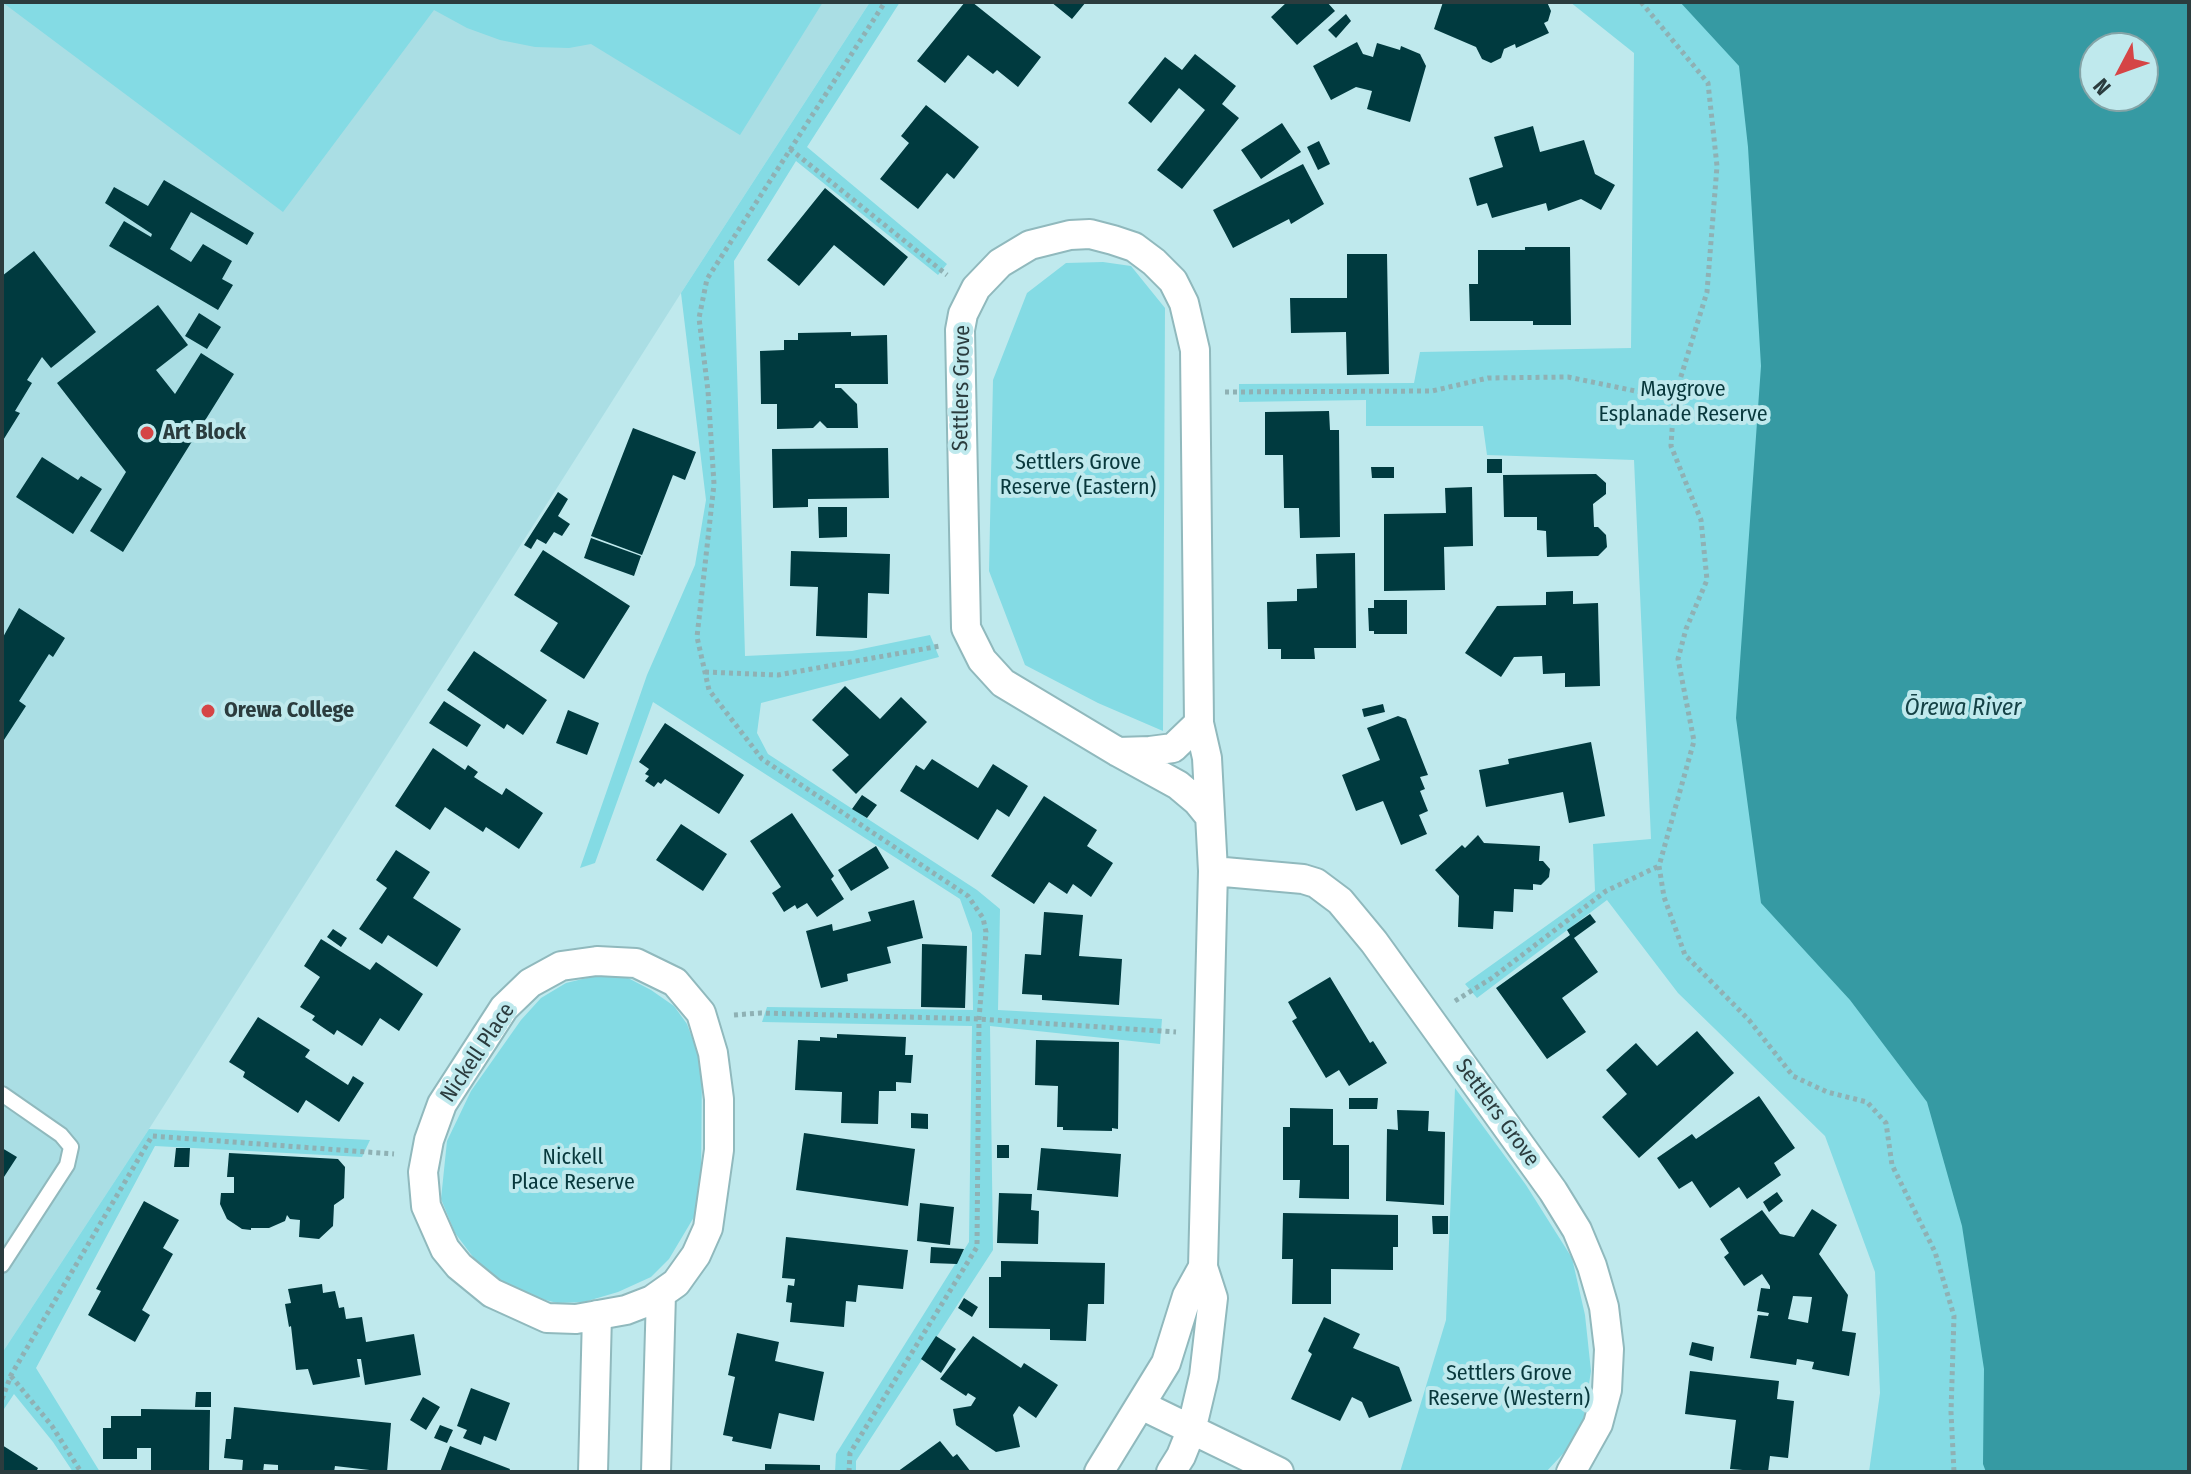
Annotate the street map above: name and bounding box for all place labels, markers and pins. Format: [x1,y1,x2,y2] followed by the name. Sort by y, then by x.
[163,420,246,446] place label: Art Block
[138,424,156,442] marker: Art Block
[224,698,354,724] place label: Orewa College
[199,702,217,720] marker: Orewa College

